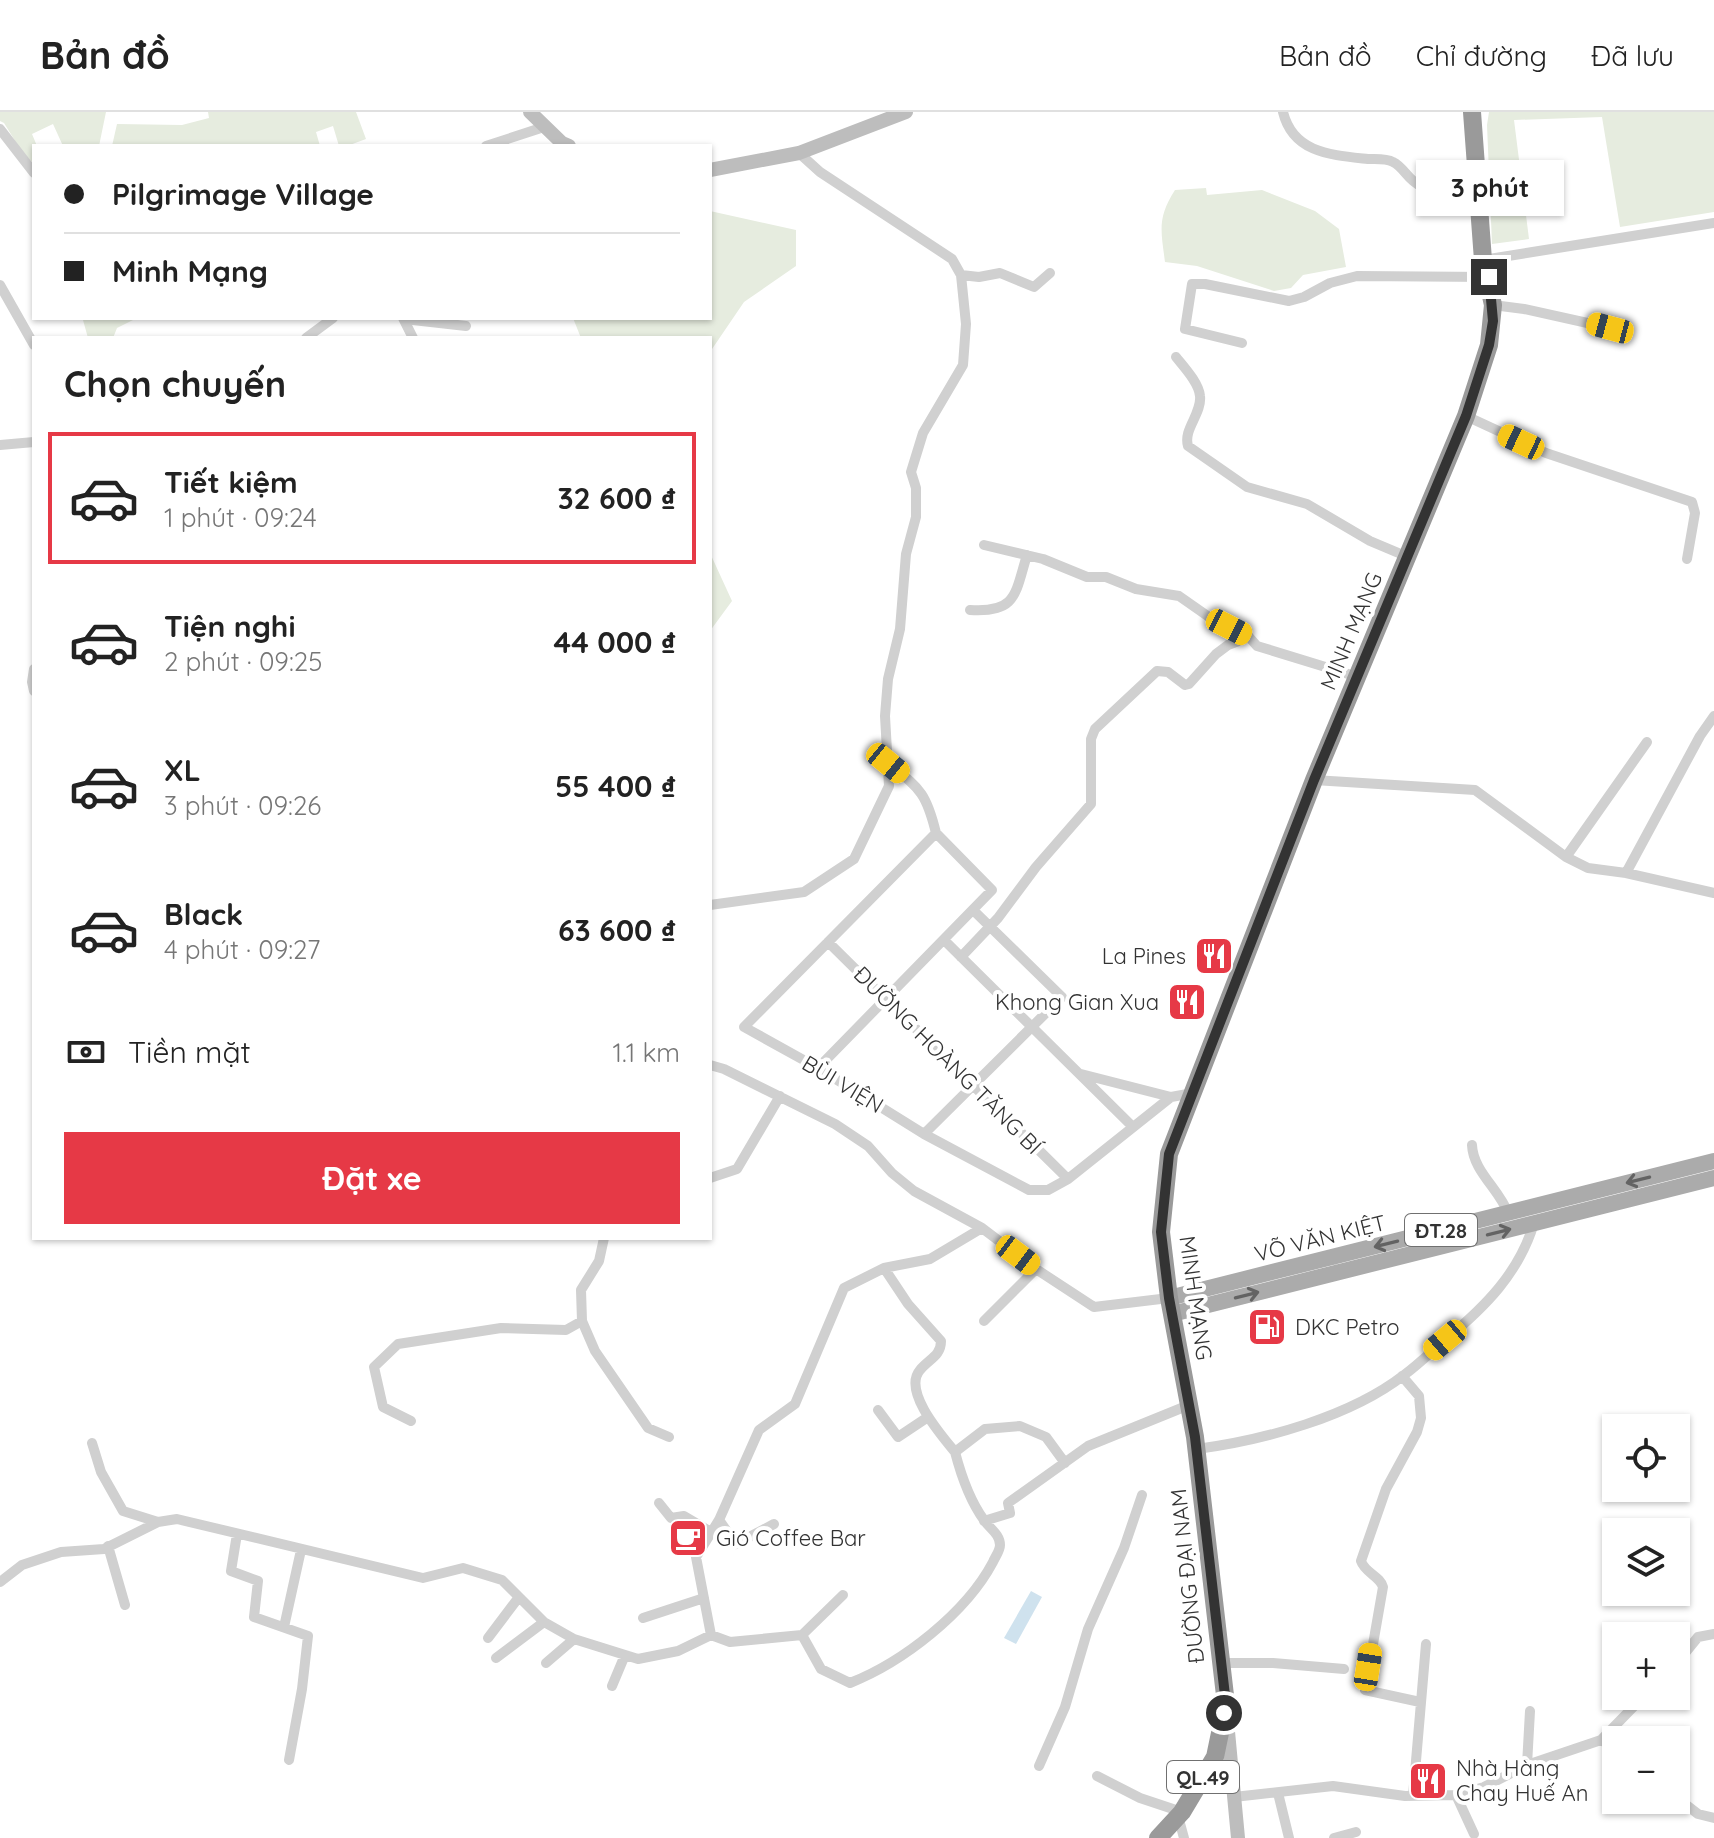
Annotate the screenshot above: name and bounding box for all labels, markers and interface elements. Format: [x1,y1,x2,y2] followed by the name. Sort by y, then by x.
[40,31,170,79] text: Bản đồ
[1279,38,1372,73] text: Bản đồ
[1416,38,1547,73] text: Chỉ đường
[1591,38,1674,73] text: Đã lưu
[1415,161,1563,217] callout: 3 phút
[1451,171,1529,204] text: 3 phút
[112,175,374,213] text: Pilgrimage Village
[112,252,268,290] text: Minh Mạng
[1471,259,1507,295] route end
[1584,310,1636,346] car
[64,361,286,406] text: Chọn chuyến
[1494,421,1548,463] car
[68,462,140,534] icon: car
[164,463,298,501] text: Tiết kiệm
[558,479,676,517] text: 32 600 ₫
[164,501,317,534] text: 1 phút · 09:24
[1314,568,1388,694] street label: MINH MẠNG
[1202,605,1256,649] car
[68,606,140,678] icon: car
[164,607,296,645] text: Tiện nghi
[554,623,676,661] text: 44 000 ₫
[164,645,322,678] text: 2 phút · 09:25
[862,739,914,787] car
[68,750,140,822] icon: car
[164,751,201,789] text: XL
[555,767,676,805] text: 55 400 ₫
[164,789,321,822] text: 3 phút · 09:26
[68,894,140,966] icon: car
[164,895,243,933] text: Black
[558,911,676,949] text: 63 600 ₫
[164,933,320,966] text: 4 phút · 09:27
[1193,935,1235,977] restaurant icon: La Pines
[1102,942,1186,970] place label: La Pines
[848,960,1048,1160] street label: ĐƯỜNG HOÀNG TĂNG BÍ
[1166,981,1208,1023] restaurant icon: Khong Gian Xua
[995,988,1159,1016] place label: Khong Gian Xua
[64,1030,108,1074] icon: cash
[128,1033,251,1071] text: Tiền mặt
[612,1036,680,1069] text: 1.1 km
[797,1049,889,1119] street label: BÙI VIỆN
[64,1132,680,1224] button: Đặt xe
[1626,1174,1652,1189] one-way arrow
[1251,1208,1389,1268] street label: VÕ VĂN KIỆT
[1405,1214,1477,1246] road number: ĐT.28
[1486,1224,1512,1239] one-way arrow
[992,1231,1044,1279] car
[1173,1234,1219,1362] street label: MINH MẠNG
[1374,1237,1400,1252] one-way arrow
[1234,1287,1260,1302] one-way arrow
[1246,1306,1288,1348] fuel station icon: DKC Petro
[1295,1313,1399,1341] place label: DKC Petro
[1419,1315,1471,1365] car
[1602,1414,1690,1814] map controls
[1602,1414,1690,1502] button: locate
[1164,1487,1210,1665] street label: ĐƯỜNG ĐẠI NAM
[667,1517,709,1559] cafe icon: Gió Coffee Bar
[1602,1518,1690,1606] button: layers
[716,1524,866,1552] place label: Gió Coffee Bar
[1602,1622,1690,1710] button: +
[1352,1641,1384,1693] car
[1206,1695,1242,1731] route start
[1602,1726,1690,1814] button: −
[1456,1754,1588,1807] place label: Nhà Hàng Chay Huế An
[1407,1760,1449,1802] restaurant icon: Nhà Hàng Chay Huế An
[1167,1761,1239,1793] road number: QL.49

